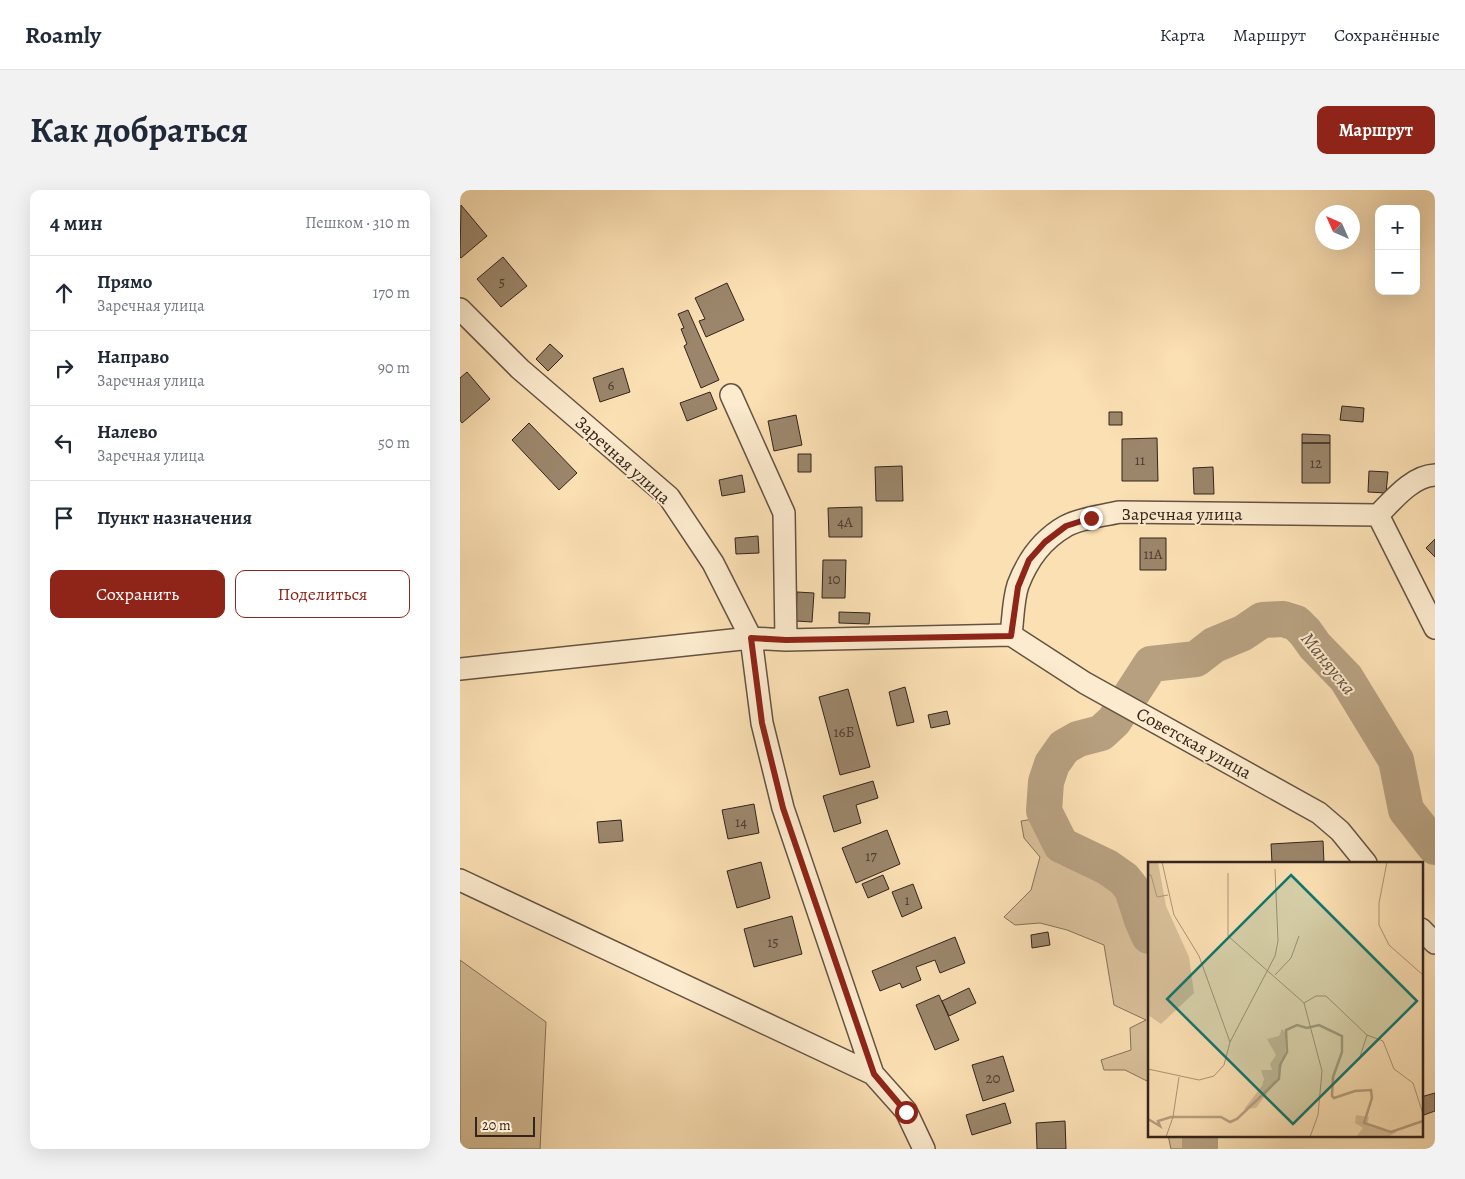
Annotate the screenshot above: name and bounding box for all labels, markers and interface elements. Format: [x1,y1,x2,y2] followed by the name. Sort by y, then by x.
[25,19,101,51] text: Roamly
[1160,23,1205,47] text: Карта
[1233,23,1306,47] text: Маршрут
[1334,23,1440,47] text: Сохранённые
[30,106,248,154] text: Как добраться
[1317,106,1435,154] button: Маршрут
[1315,205,1360,250] north arrow
[1375,205,1420,295] map controls
[1375,205,1420,250] button: +
[50,209,103,237] text: 4 мин
[305,212,410,234] text: Пешком · 310 m
[1375,250,1420,295] button: −
[97,269,152,295] text: Прямо
[499,272,505,292] house number: 5
[50,279,78,307] icon: ahead
[373,282,410,304] text: 170 m
[97,295,205,317] text: Заречная улица
[97,344,169,370] text: Направо
[50,354,78,382] icon: right
[378,357,410,379] text: 90 m
[97,370,205,392] text: Заречная улица
[608,375,615,395] house number: 6
[570,411,677,510] street label: Заречная улица
[97,419,157,445] text: Налево
[50,429,78,457] icon: left
[378,432,410,454] text: 50 m
[97,445,205,467] text: Заречная улица
[1135,450,1145,470] house number: 11
[1310,453,1322,473] house number: 12
[1121,502,1243,526] street label: Заречная улица
[50,504,78,532] icon: arrive
[97,505,252,531] text: Пункт назначения
[1080,507,1103,530] route end
[837,512,853,532] house number: 4А
[1143,544,1163,564] house number: 11А
[827,569,841,589] house number: 10
[50,570,225,618] button: Сохранить
[235,570,410,618] button: Поделиться
[1295,627,1362,701] water label: Маняуска
[1132,701,1256,785] street label: Советская улица
[833,722,855,742] house number: 16Б
[735,812,747,832] house number: 14
[865,846,877,866] house number: 17
[1148,862,1422,1136] inset map
[904,890,910,910] house number: 1
[767,932,779,952] house number: 15
[985,1068,1001,1088] house number: 20
[895,1101,918,1124] route start
[475,1114,535,1137] scale bar
[482,1116,511,1135] text: 20 m

